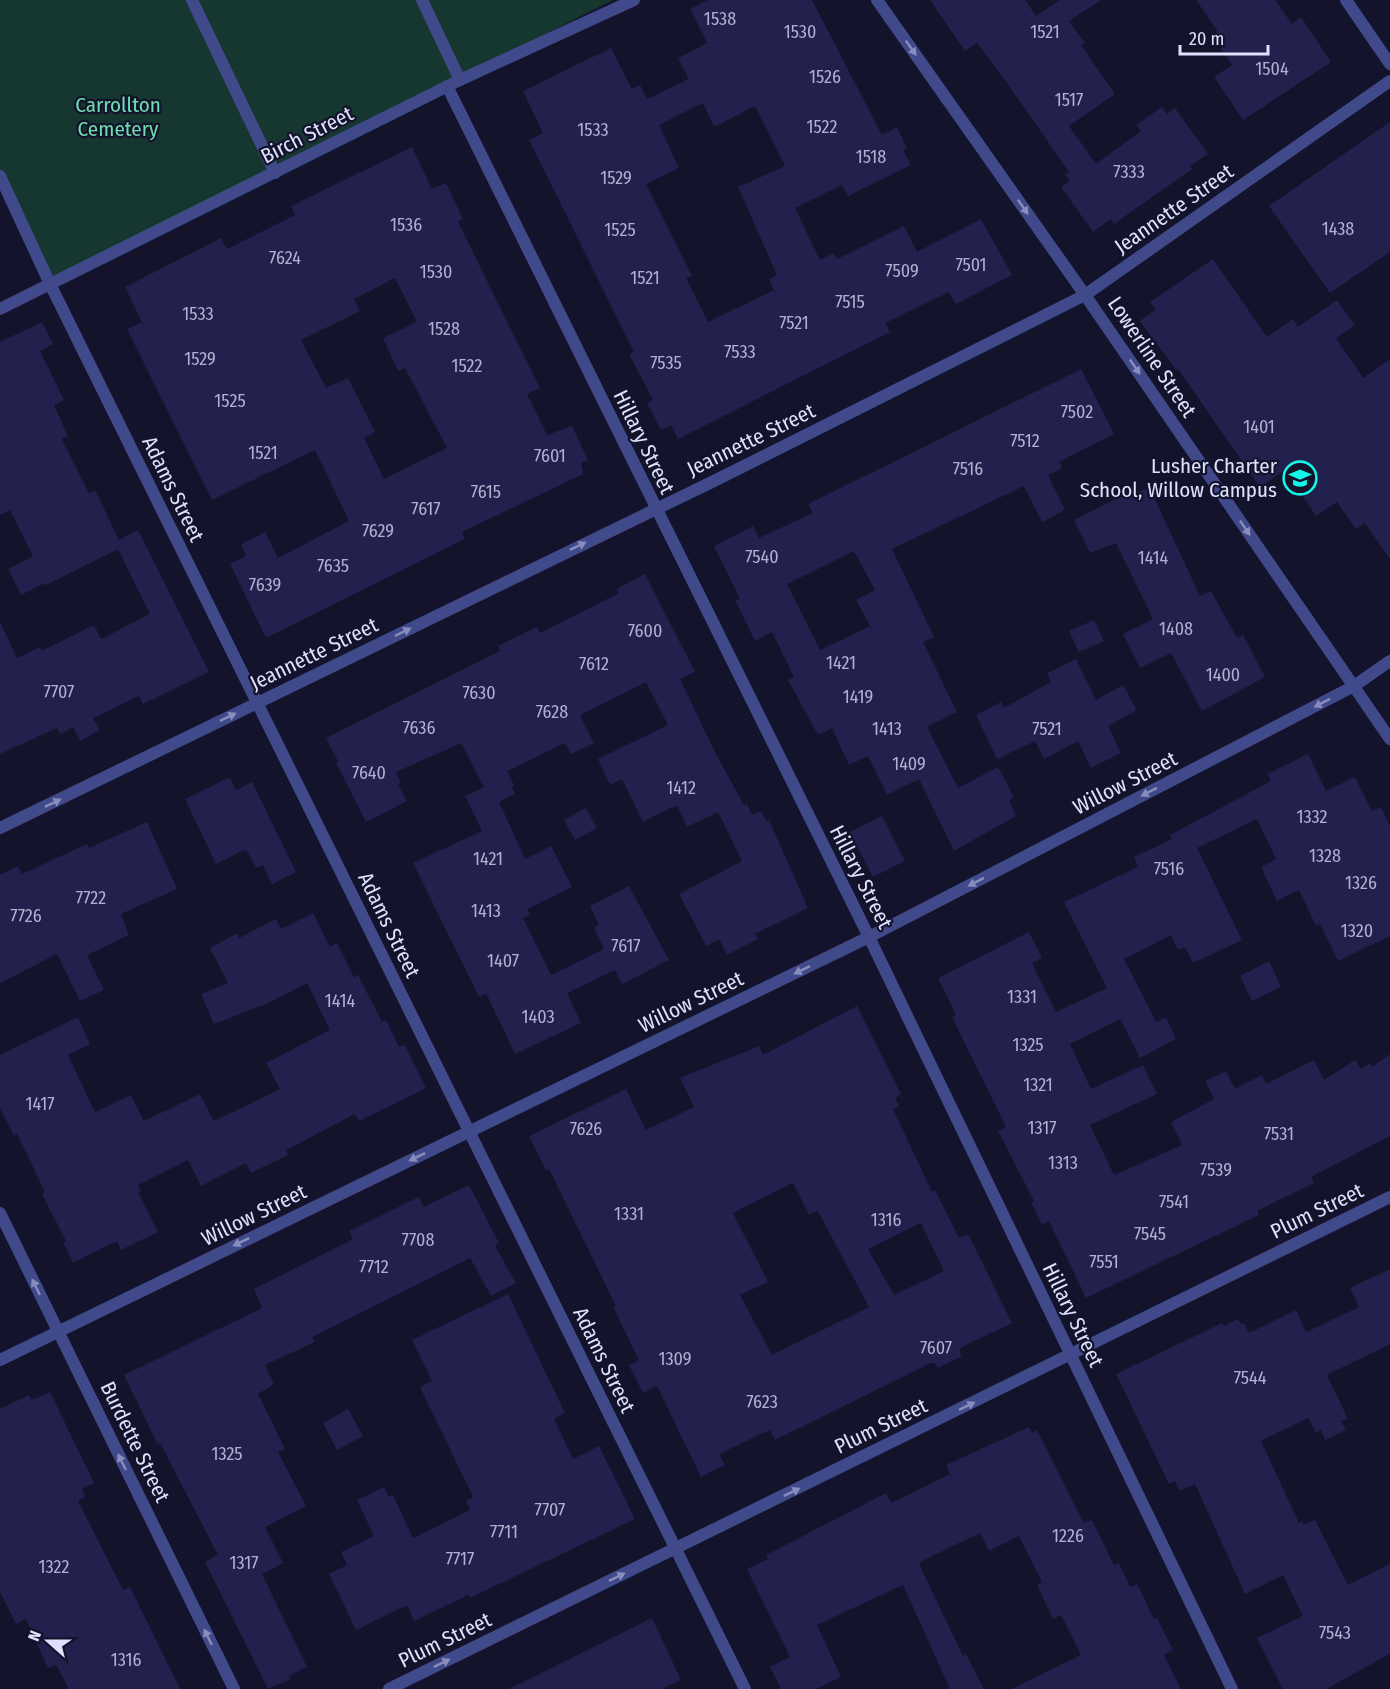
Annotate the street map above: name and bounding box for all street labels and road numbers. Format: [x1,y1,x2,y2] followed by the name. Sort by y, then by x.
[256,101,358,169] street label: Birch Street
[1110,158,1239,260] street label: Jeannette Street
[1102,292,1202,422] street label: Lowerline Street
[608,386,680,498] street label: Hillary Street
[683,398,819,482] street label: Jeannette Street
[136,432,210,546] street label: Adams Street
[246,612,382,696] street label: Jeannette Street
[1069,746,1182,820] street label: Willow Street
[824,821,898,933] street label: Hillary Street
[352,868,426,982] street label: Adams Street
[634,965,748,1039] street label: Willow Street
[1266,1177,1368,1245] street label: Plum Street
[197,1178,311,1252] street label: Willow Street
[1037,1259,1109,1371] street label: Hillary Street
[567,1303,641,1417] street label: Adams Street
[95,1377,175,1507] street label: Burdette Street
[830,1392,932,1460] street label: Plum Street
[394,1606,496,1674] street label: Plum Street

